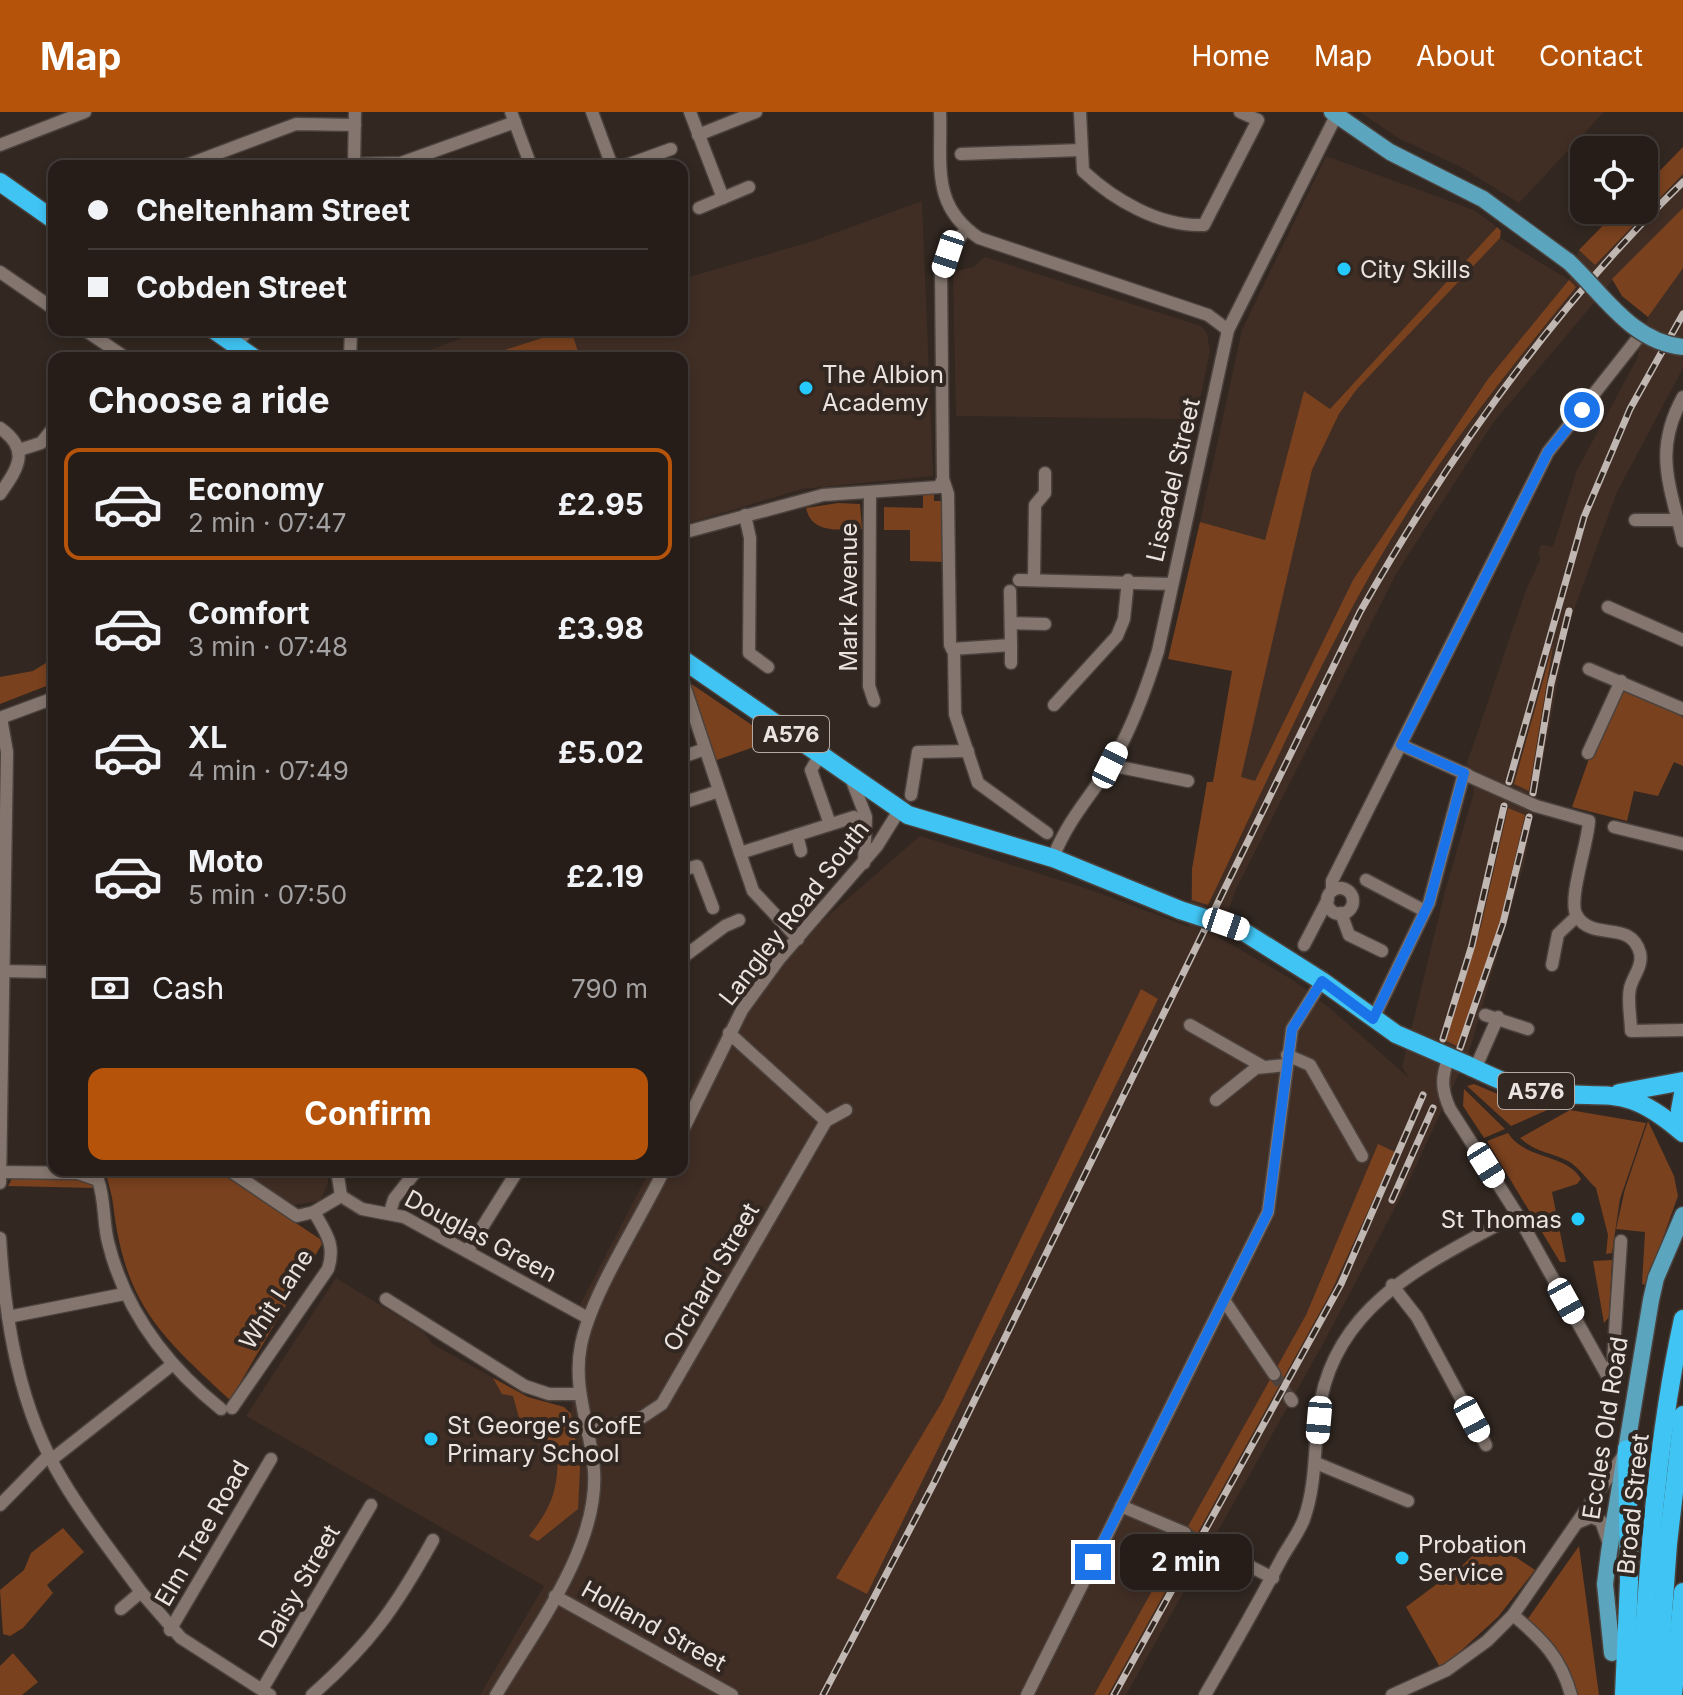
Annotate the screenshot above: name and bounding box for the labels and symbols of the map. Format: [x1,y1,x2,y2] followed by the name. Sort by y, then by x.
[929,227,967,281] car
[1360,255,1471,284] place label: City Skills
[1335,260,1353,278] marker: City Skills
[822,360,944,417] place label: The Albion Academy
[797,379,815,397] marker: The Albion Academy
[1564,392,1600,428] route start
[1140,395,1206,565] street label: Lissadel Street
[834,523,863,671] street label: Mark Avenue
[753,716,829,752] road number: A576
[1089,738,1131,792] car
[713,815,875,1011] street label: Langley Road South
[1199,905,1253,943] car
[1498,1073,1574,1109] road number: A576
[1463,1138,1509,1192] car
[400,1184,562,1288] street label: Douglas Green
[657,1198,765,1356] street label: Orchard Street
[1441,1205,1562,1234] place label: St Thomas
[1569,1210,1587,1228] marker: St Thomas
[233,1244,319,1354] street label: Whit Lane
[1544,1274,1588,1328] car
[1576,1335,1634,1521] street label: Eccles Old Road
[1450,1392,1494,1446] car
[1305,1395,1333,1445] car
[447,1411,642,1468] place label: St George's CofE Primary School
[422,1430,440,1448] marker: St George's CofE Primary School
[1611,1432,1655,1576] street label: Broad Street
[149,1455,255,1611] street label: Elm Tree Road
[252,1519,346,1653] street label: Daisy Street
[1418,1530,1527,1587] place label: Probation Service
[1121,1534,1253,1590] callout: 2 min
[1075,1544,1111,1580] route end
[1393,1549,1411,1567] marker: Probation Service
[577,1574,731,1678] street label: Holland Street

